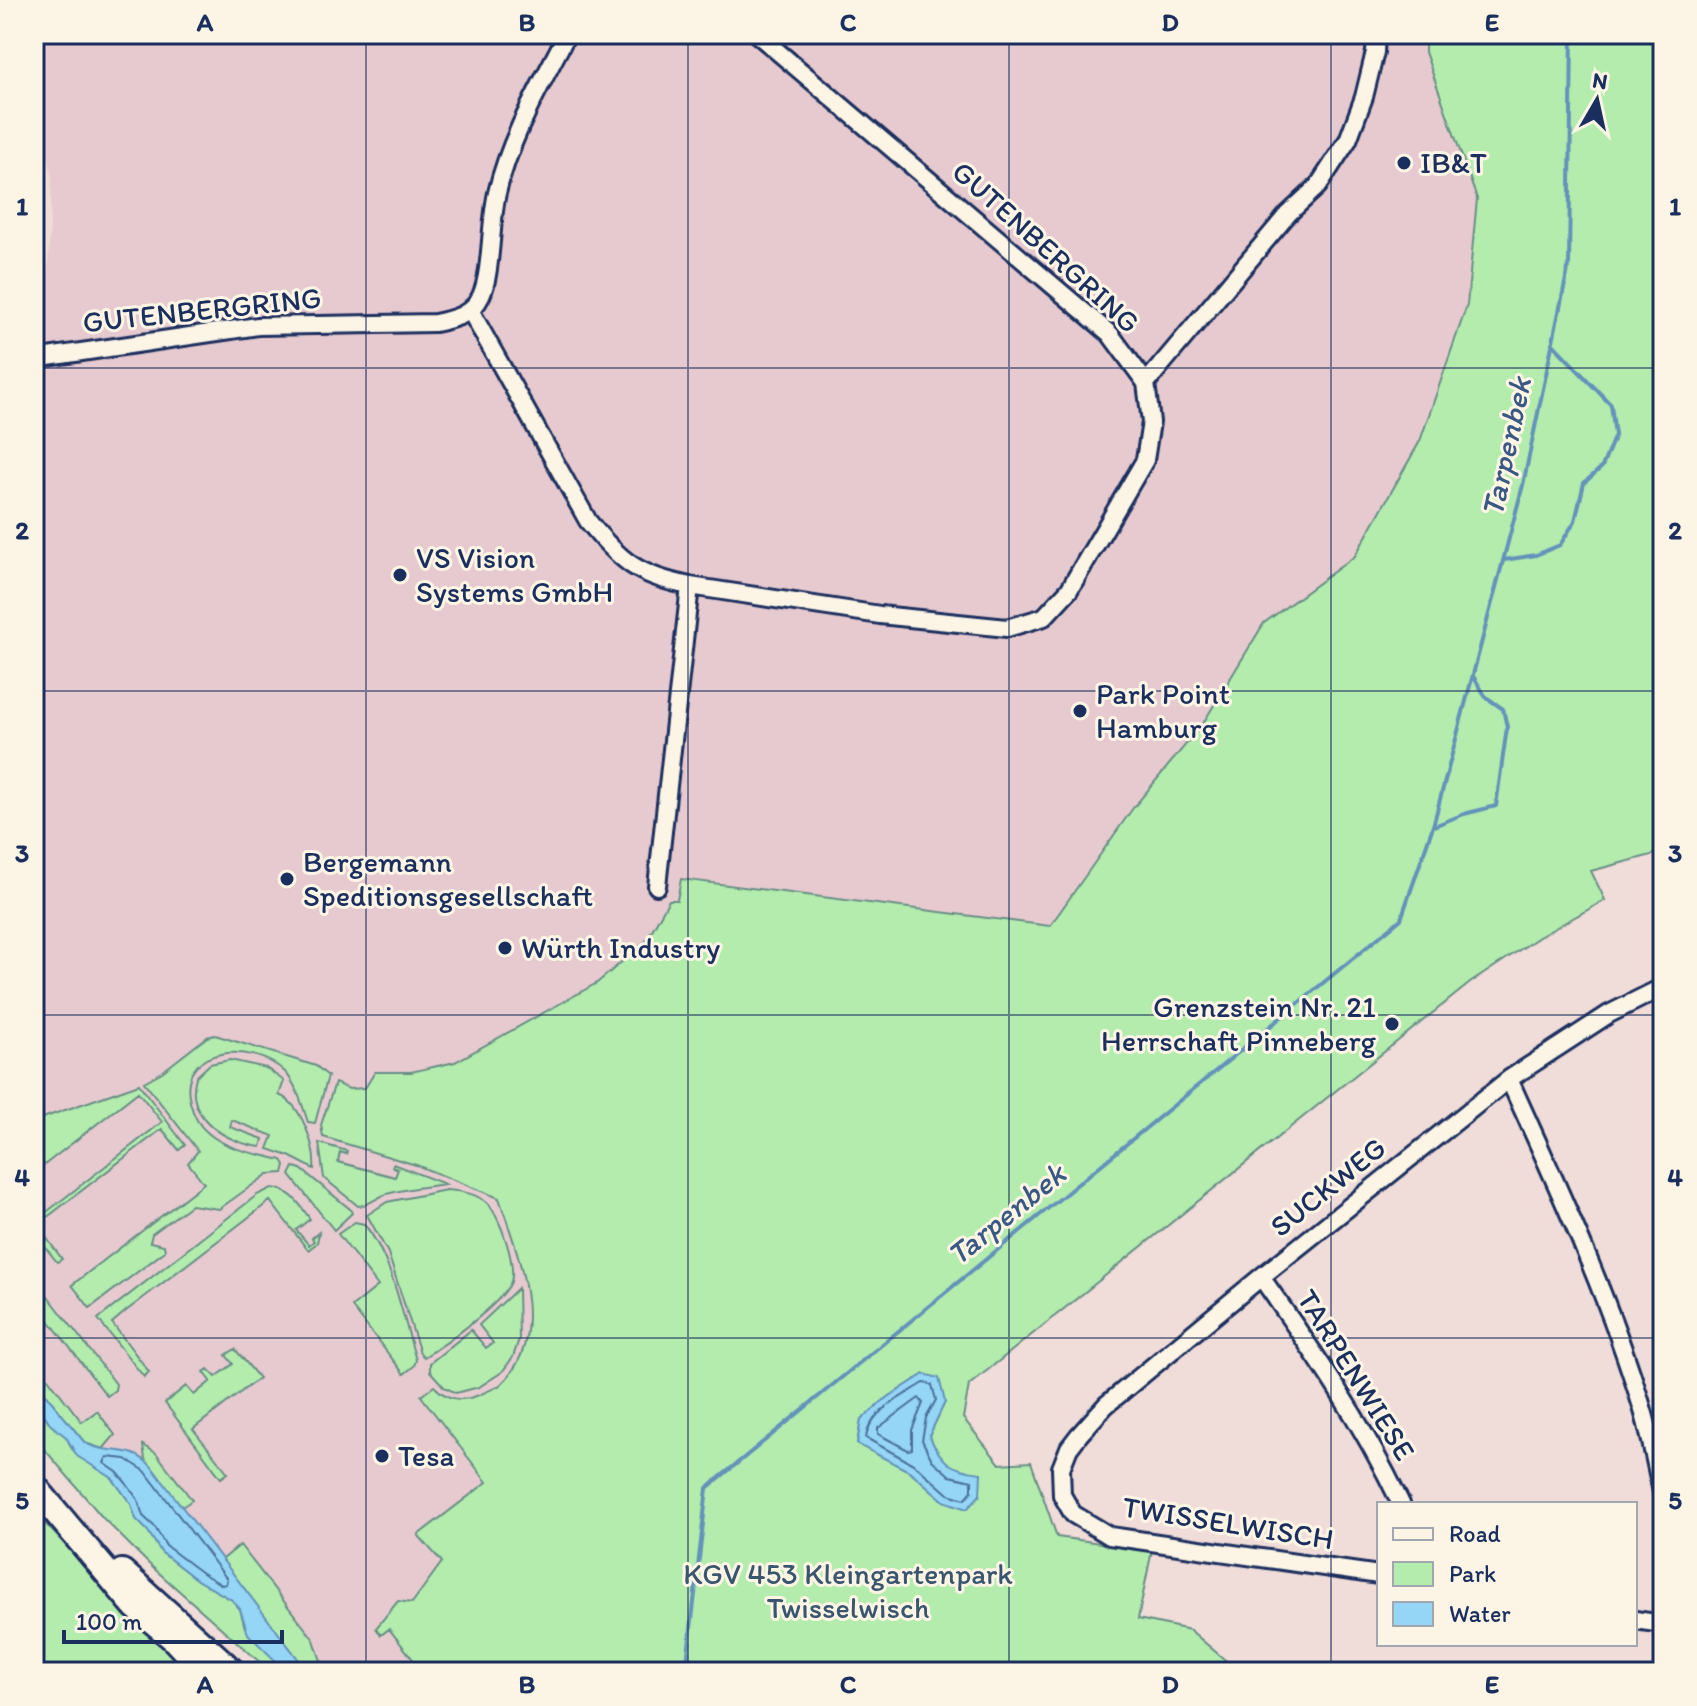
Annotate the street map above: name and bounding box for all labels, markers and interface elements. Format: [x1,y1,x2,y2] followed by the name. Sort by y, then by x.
[196,6,214,38] text: A
[519,6,536,38] text: B
[840,6,857,38] text: C
[1161,6,1179,38] text: D
[1485,6,1499,38] text: E
[1557,60,1637,140] north arrow
[1591,66,1610,95] text: N
[1420,144,1487,181] place label: IB&T
[945,153,1148,341] street label: GUTENBERGRING
[1395,154,1413,172] marker: IB&T
[16,190,28,222] text: 1
[1669,190,1681,222] text: 1
[81,279,323,340] street label: GUTENBERGRING
[1473,372,1540,520] water label: Tarpenbek
[15,514,29,546] text: 2
[1668,514,1682,546] text: 2
[416,539,613,610] place label: VS Vision Systems GmbH
[391,566,409,584] marker: VS Vision Systems GmbH
[1096,675,1230,746] place label: Park Point Hamburg
[1071,702,1089,720] marker: Park Point Hamburg
[15,837,29,869] text: 3
[1668,837,1682,869] text: 3
[303,843,593,914] place label: Bergemann Speditionsgesellschaft
[278,870,296,888] marker: Bergemann Speditionsgesellschaft
[521,929,720,966] place label: Würth Industry
[496,939,514,957] marker: Würth Industry
[1101,988,1377,1059] place label: Grenzstein Nr. 21 Herrschaft Pinneberg
[1383,1015,1401,1033] marker: Grenzstein Nr. 21 Herrschaft Pinneberg
[1262,1129,1393,1245] street label: SUCKWEG
[939,1154,1074,1273] water label: Tarpenbek
[14,1161,30,1193] text: 4
[1667,1161,1683,1193] text: 4
[1289,1282,1424,1467] street label: TARPENWIESE
[398,1437,455,1474] place label: Tesa
[373,1447,391,1465] marker: Tesa
[15,1484,29,1516] text: 5
[1668,1484,1682,1516] text: 5
[1120,1488,1336,1557] street label: TWISSELWISCH
[1377,1502,1637,1646] legend
[1449,1519,1501,1548] text: Road
[683,1555,1013,1626] park label: KGV 453 Kleingartenpark Twisselwisch
[1449,1559,1496,1588] text: Park
[64,1594,282,1644] scale bar
[1449,1599,1511,1628] text: Water
[76,1607,142,1636] text: 100 m
[196,1668,214,1700] text: A
[519,1668,536,1700] text: B
[840,1668,857,1700] text: C
[1161,1668,1179,1700] text: D
[1485,1668,1499,1700] text: E

